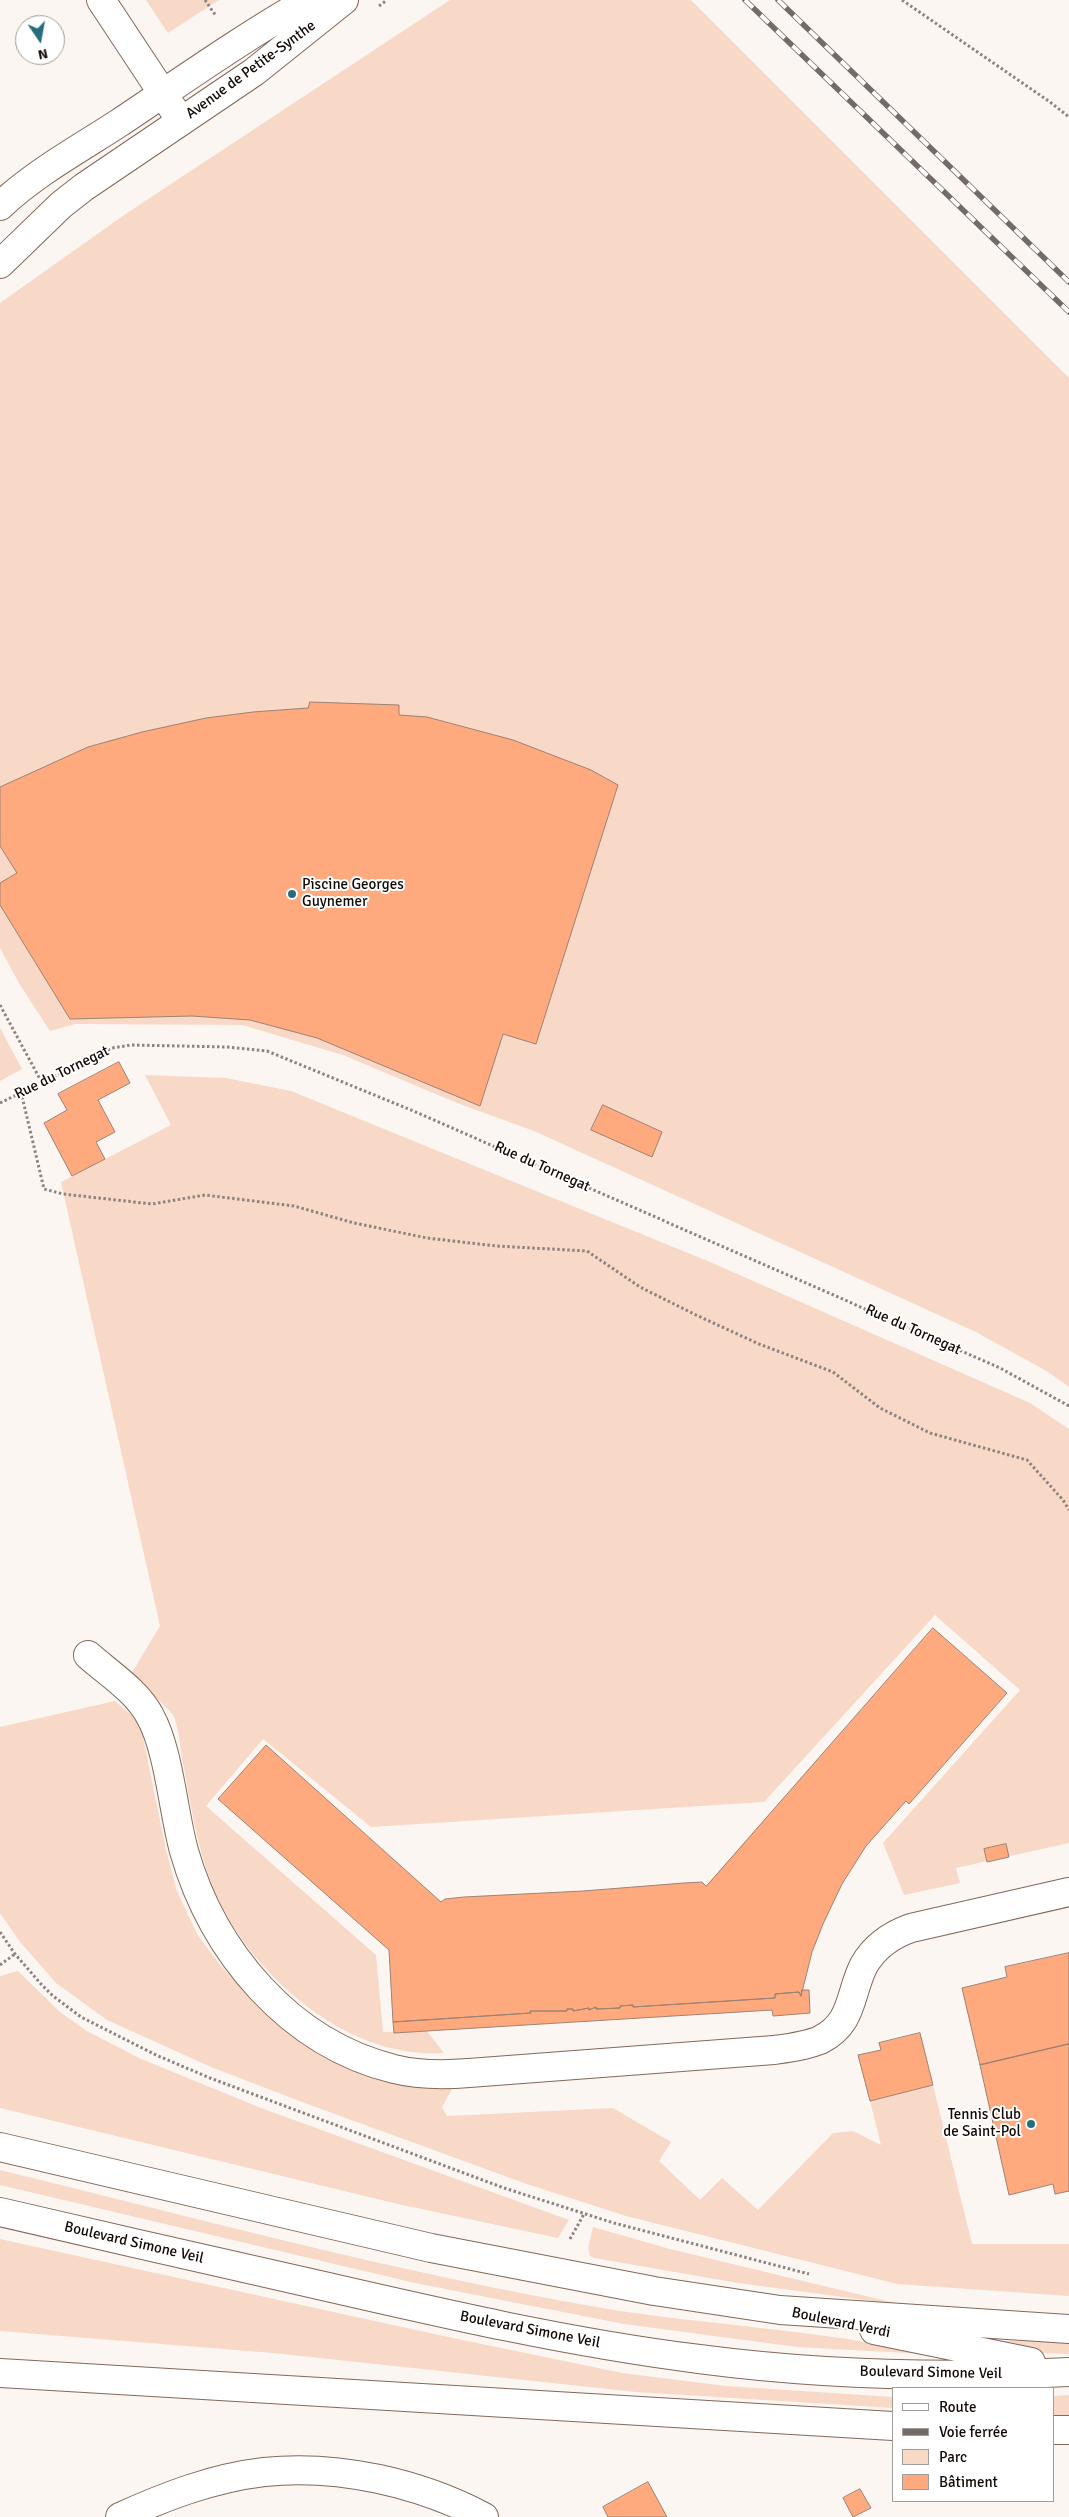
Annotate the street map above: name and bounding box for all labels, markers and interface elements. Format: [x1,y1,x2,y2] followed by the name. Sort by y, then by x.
[15,15,65,65] north arrow
[183,17,319,123] street label: Avenue de Petite-Synthe
[36,45,50,64] text: N
[302,876,404,911] place label: Piscine Georges Guynemer
[286,888,298,900] marker: Piscine Georges Guynemer
[12,1042,112,1104] street label: Rue du Tornegat
[491,1138,593,1196] street label: Rue du Tornegat
[862,1301,964,1359] street label: Rue du Tornegat
[943,2106,1021,2141] place label: Tennis Club de Saint-Pol
[1025,2118,1037,2130] marker: Tennis Club de Saint-Pol
[62,2218,206,2268] street label: Boulevard Simone Veil
[790,2304,892,2342] street label: Boulevard Verdi
[458,2308,602,2352] street label: Boulevard Simone Veil
[860,2363,1002,2383] street label: Boulevard Simone Veil
[892,2387,1054,2502] legend
[939,2398,976,2416] text: Route
[939,2423,1008,2441] text: Voie ferrée
[939,2448,967,2466] text: Parc
[939,2473,998,2491] text: Bâtiment

